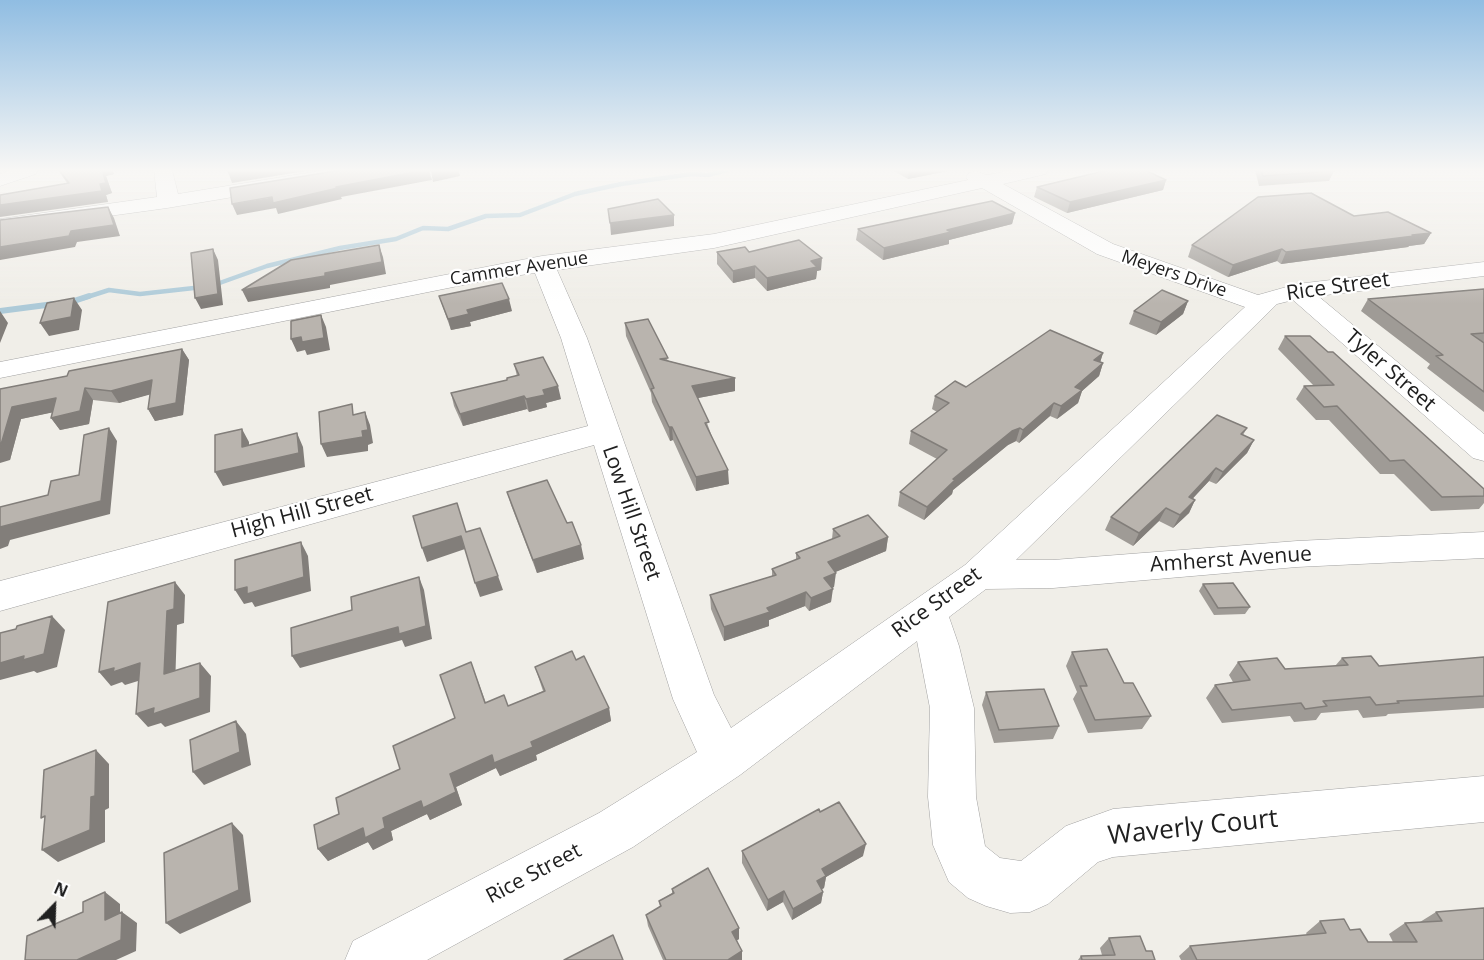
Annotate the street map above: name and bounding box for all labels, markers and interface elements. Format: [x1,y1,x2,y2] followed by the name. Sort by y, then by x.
[1118,246,1230,302] street label: Meyers Drive
[448,247,590,291] street label: Cammer Avenue
[1285,267,1391,307] street label: Rice Street
[1340,325,1440,417] street label: Tyler Street
[596,442,666,584] street label: Low Hill Street
[228,482,376,544] street label: High Hill Street
[1149,542,1313,578] street label: Amherst Avenue
[887,562,987,644] street label: Rice Street
[1106,804,1280,852] street label: Waverly Court
[482,838,586,910] street label: Rice Street
[24,876,84,936] north arrow
[51,877,71,902] text: N

